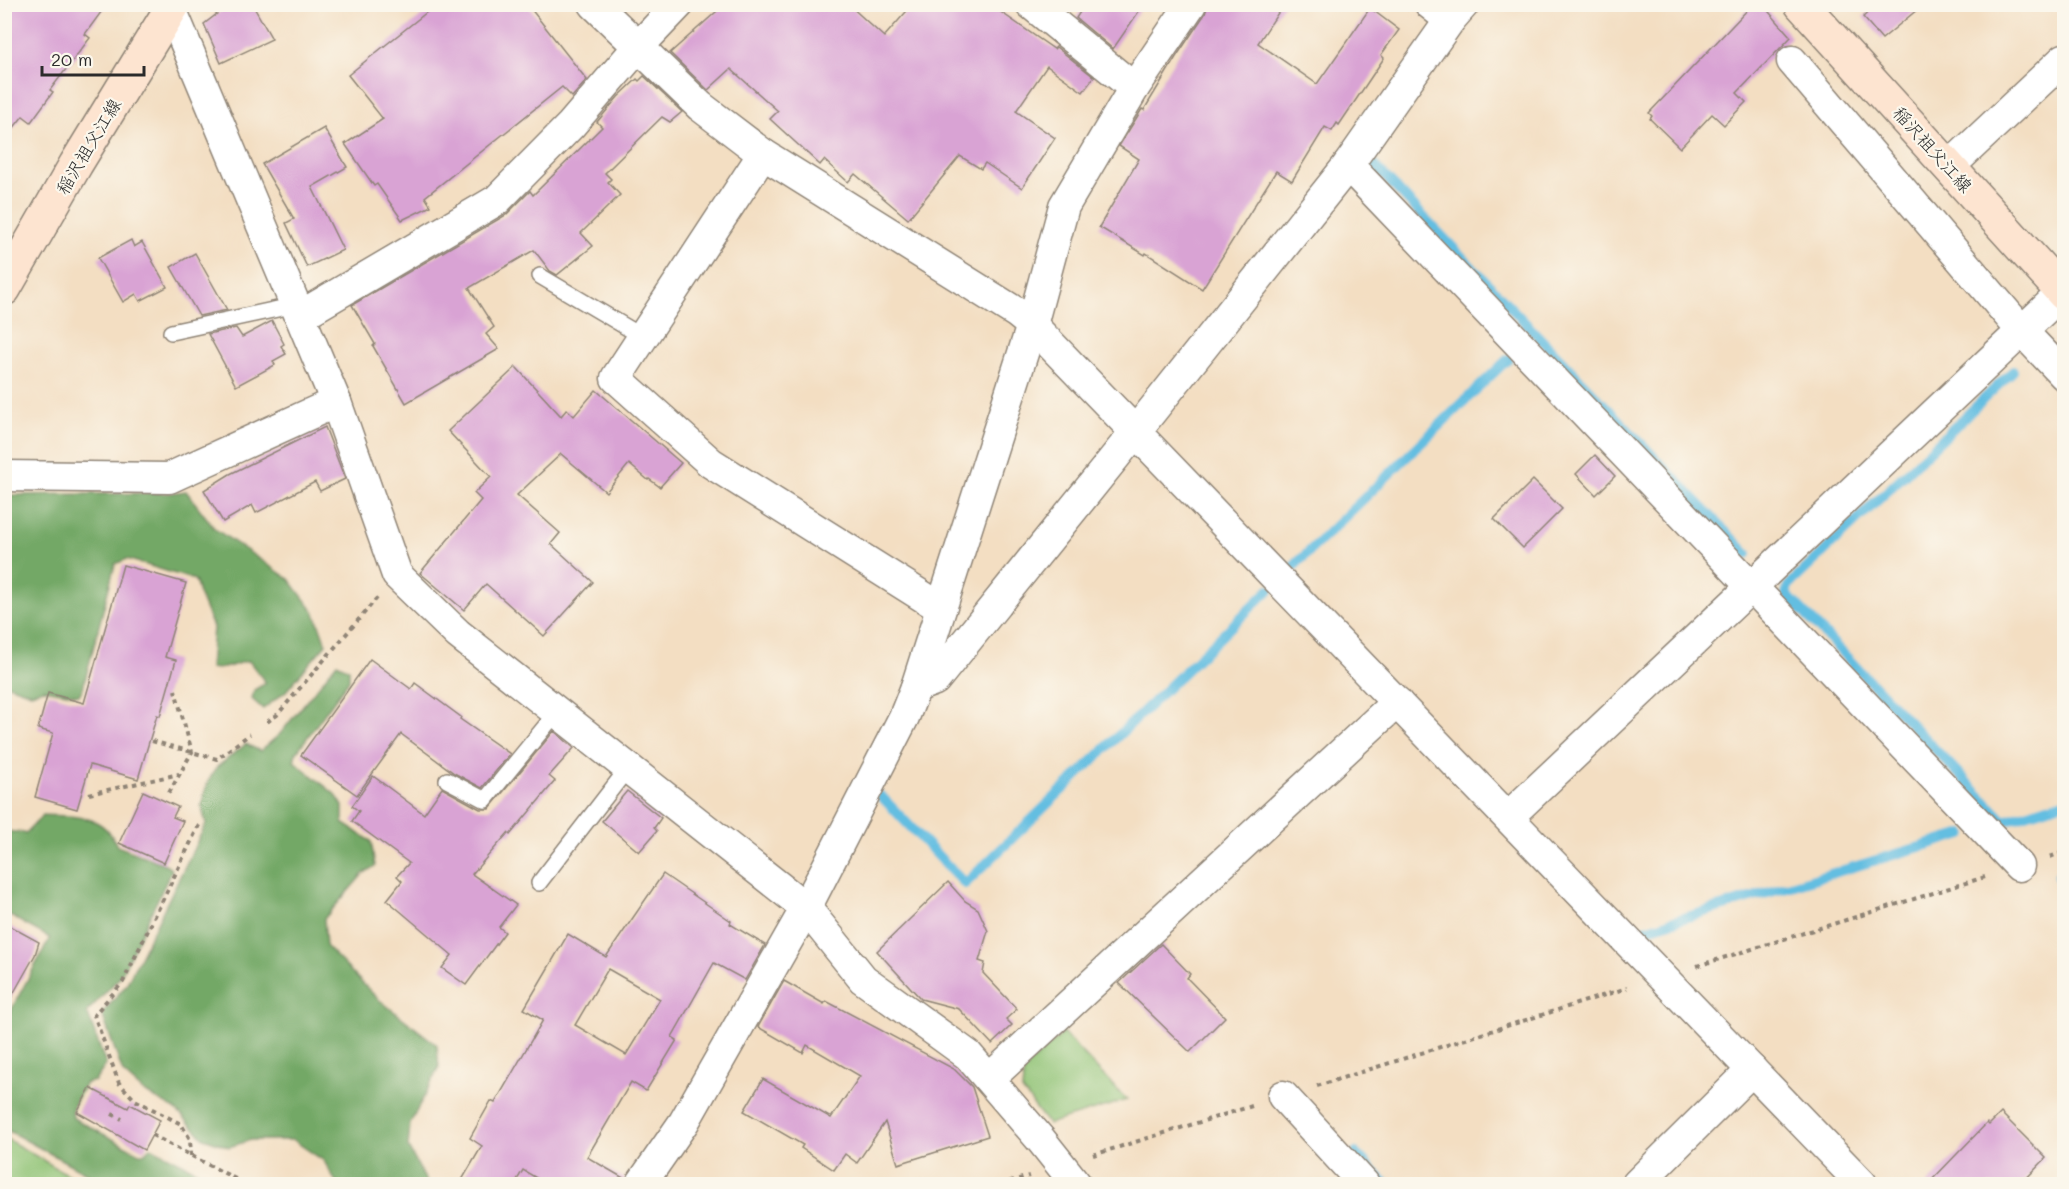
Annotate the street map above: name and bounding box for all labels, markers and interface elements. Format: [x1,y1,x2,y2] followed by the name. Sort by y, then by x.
[42,39,144,77] scale bar
[51,47,92,71] text: 20 m
[50,94,126,198] street label: 稲沢祖父江線
[1888,101,1978,197] street label: 稲沢祖父江線

